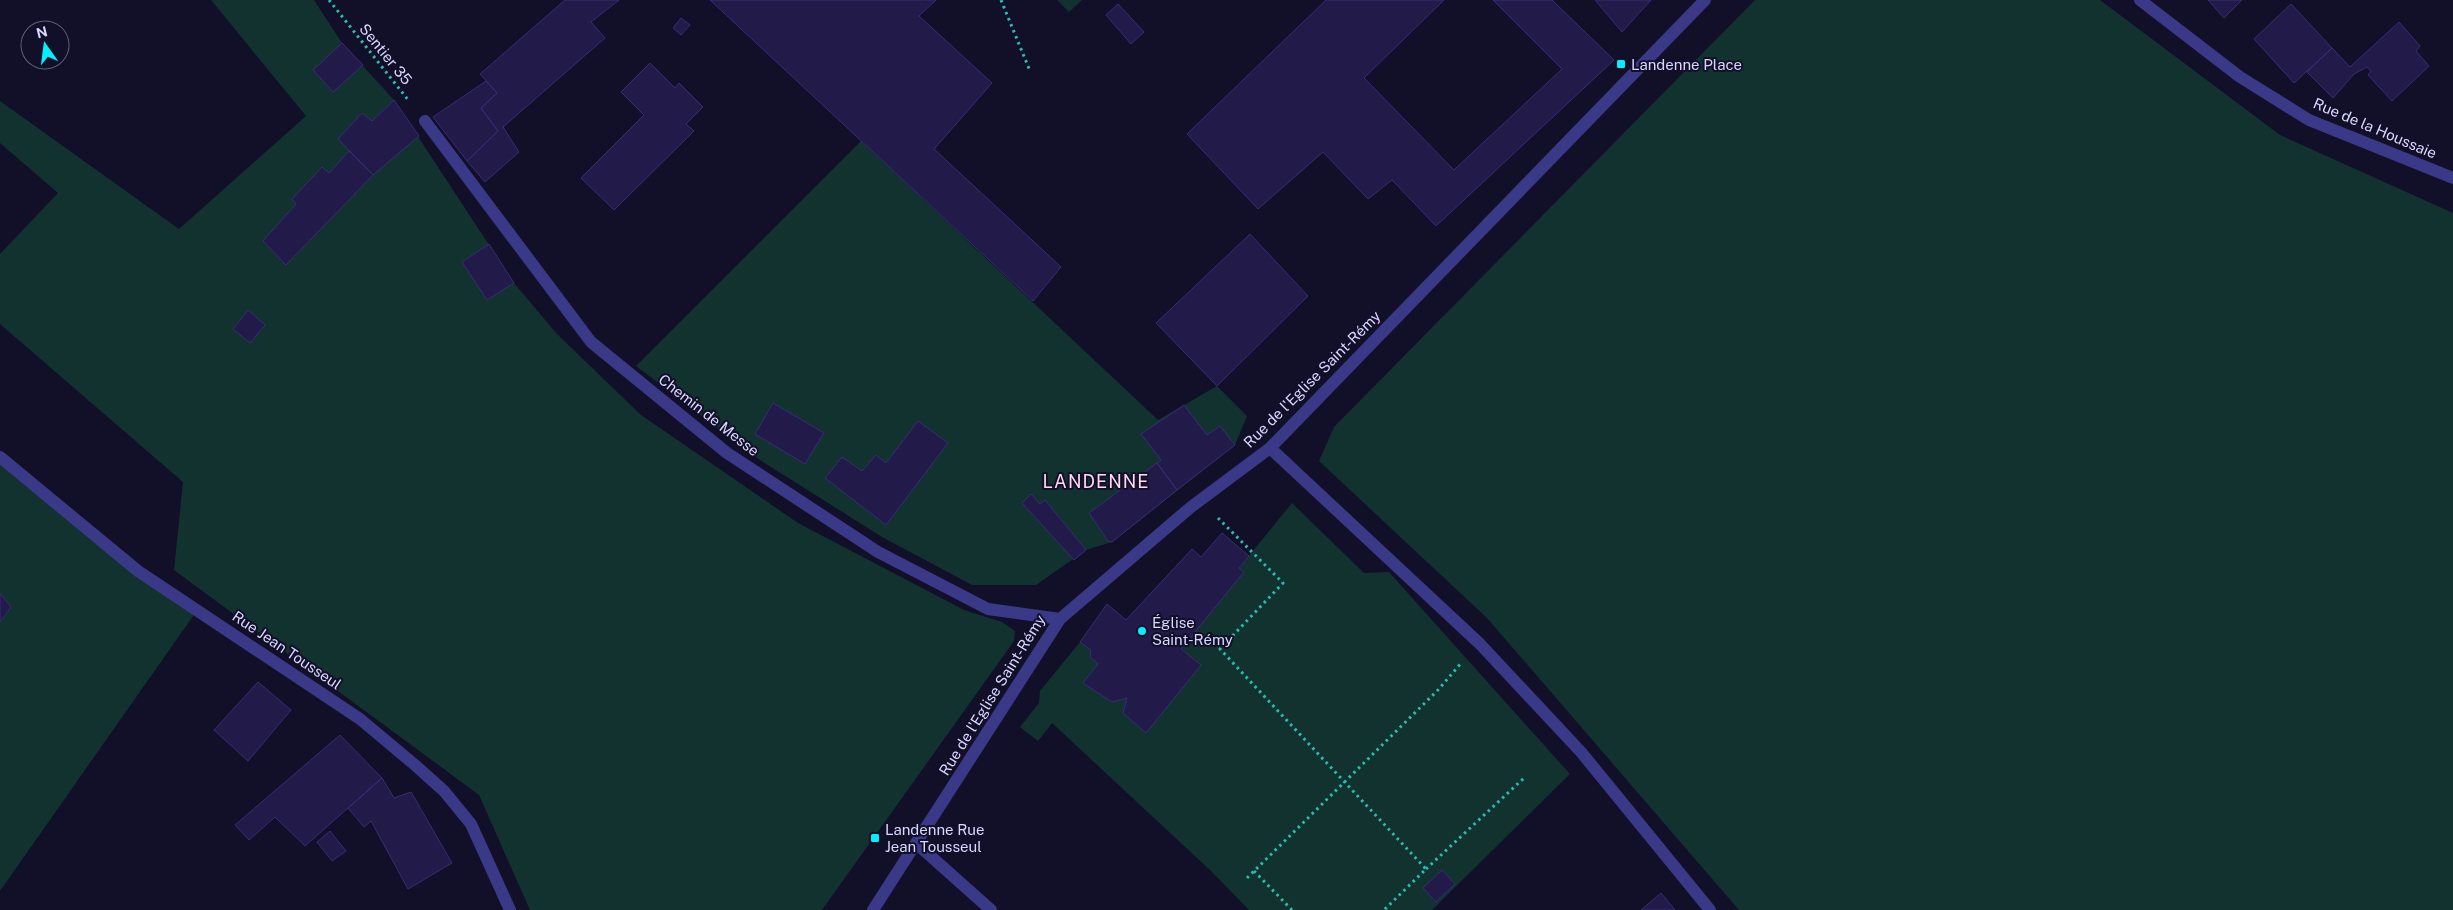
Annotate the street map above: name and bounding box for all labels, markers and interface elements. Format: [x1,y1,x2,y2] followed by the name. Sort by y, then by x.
[20,20,70,70] north arrow
[356,20,416,88] street label: Sentier 35
[35,23,49,41] text: N
[1631,56,1742,73] place label: Landenne Place
[1615,58,1627,70] marker: Landenne Place
[2311,94,2439,162] street label: Rue de la Houssaie
[1240,307,1384,451] street label: Rue de l'Eglise Saint-Rémy
[655,371,763,459] street label: Chemin de Messe
[1042,471,1150,492] district label: LANDENNE
[229,607,345,693] street label: Rue Jean Tousseul
[935,612,1049,778] street label: Rue de l'Eglise Saint-Rémy
[1152,614,1233,648] place label: Église Saint-Rémy
[1136,625,1148,637] marker: Église Saint-Rémy
[885,821,984,855] place label: Landenne Rue Jean Tousseul
[869,832,881,844] marker: Landenne Rue Jean Tousseul

